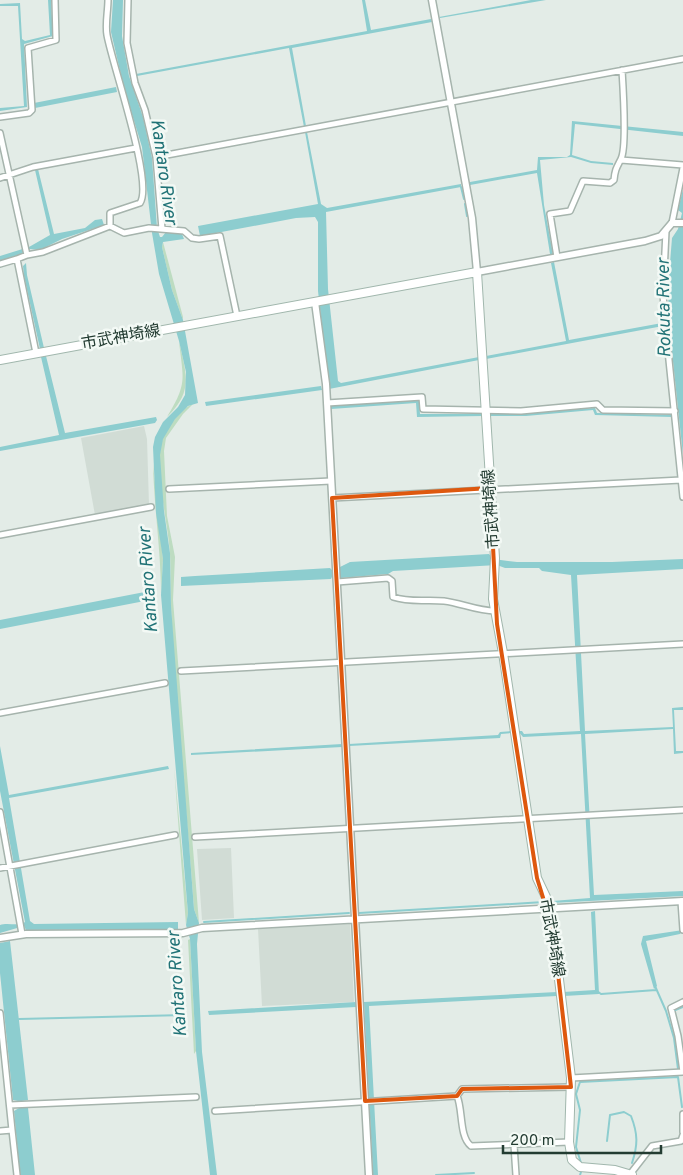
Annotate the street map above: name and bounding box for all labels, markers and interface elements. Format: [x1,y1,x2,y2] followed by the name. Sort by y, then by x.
[144,118,182,228] water label: Kantaro River
[653,256,677,358] water label: Rokuta River
[80,321,162,355] street label: 市武神埼線
[479,468,505,550] street label: 市武神埼線
[134,524,164,634] water label: Kantaro River
[534,897,568,979] street label: 市武神埼線
[163,928,193,1038] water label: Kantaro River
[503,1122,660,1154] scale bar
[510,1132,555,1151] text: 200 m

